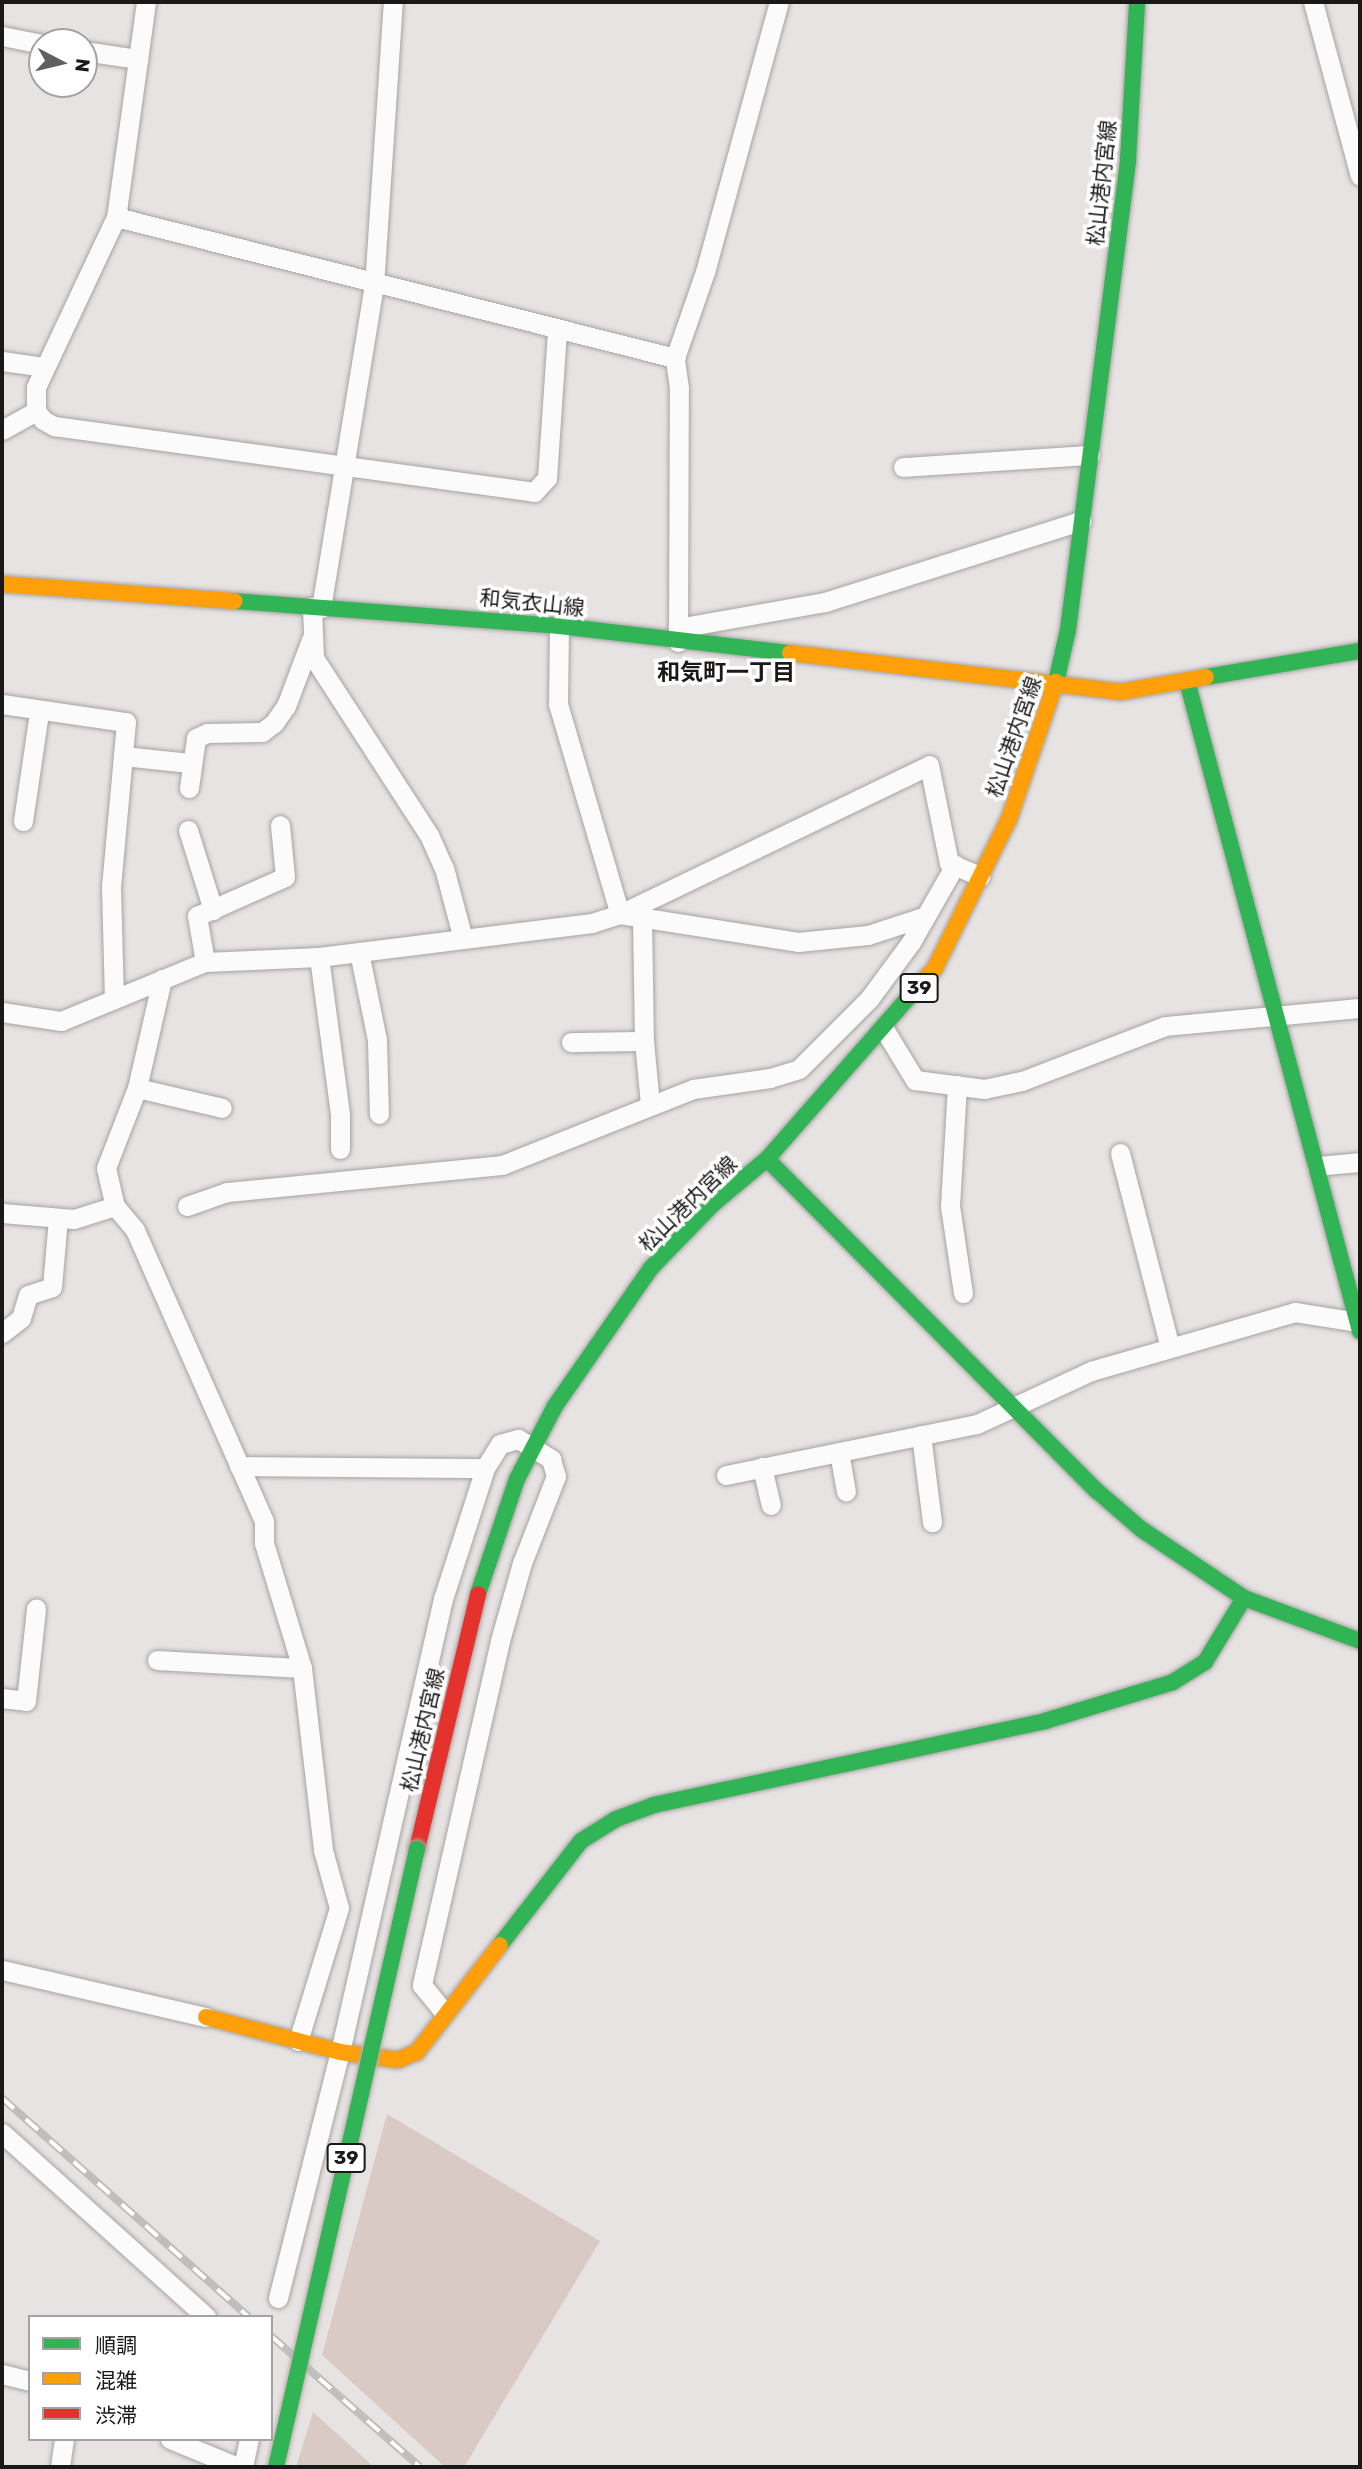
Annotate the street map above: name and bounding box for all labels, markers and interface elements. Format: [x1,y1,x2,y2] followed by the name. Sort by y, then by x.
[28,28,98,98] north arrow
[70,57,95,74] text: N
[1083,119,1121,247] street label: 松山港内宮線
[478,585,586,621] street label: 和気衣山線
[657,658,795,686] district label: 和気町一丁目
[982,673,1046,801] street label: 松山港内宮線
[898,972,940,1004] road number: 39
[634,1151,742,1257] street label: 松山港内宮線
[397,1666,449,1794] street label: 松山港内宮線
[325,2142,367,2174] road number: 39
[28,2315,273,2441] legend
[95,2333,137,2358] text: 順調
[95,2368,137,2393] text: 混雑
[95,2403,137,2428] text: 渋滞

